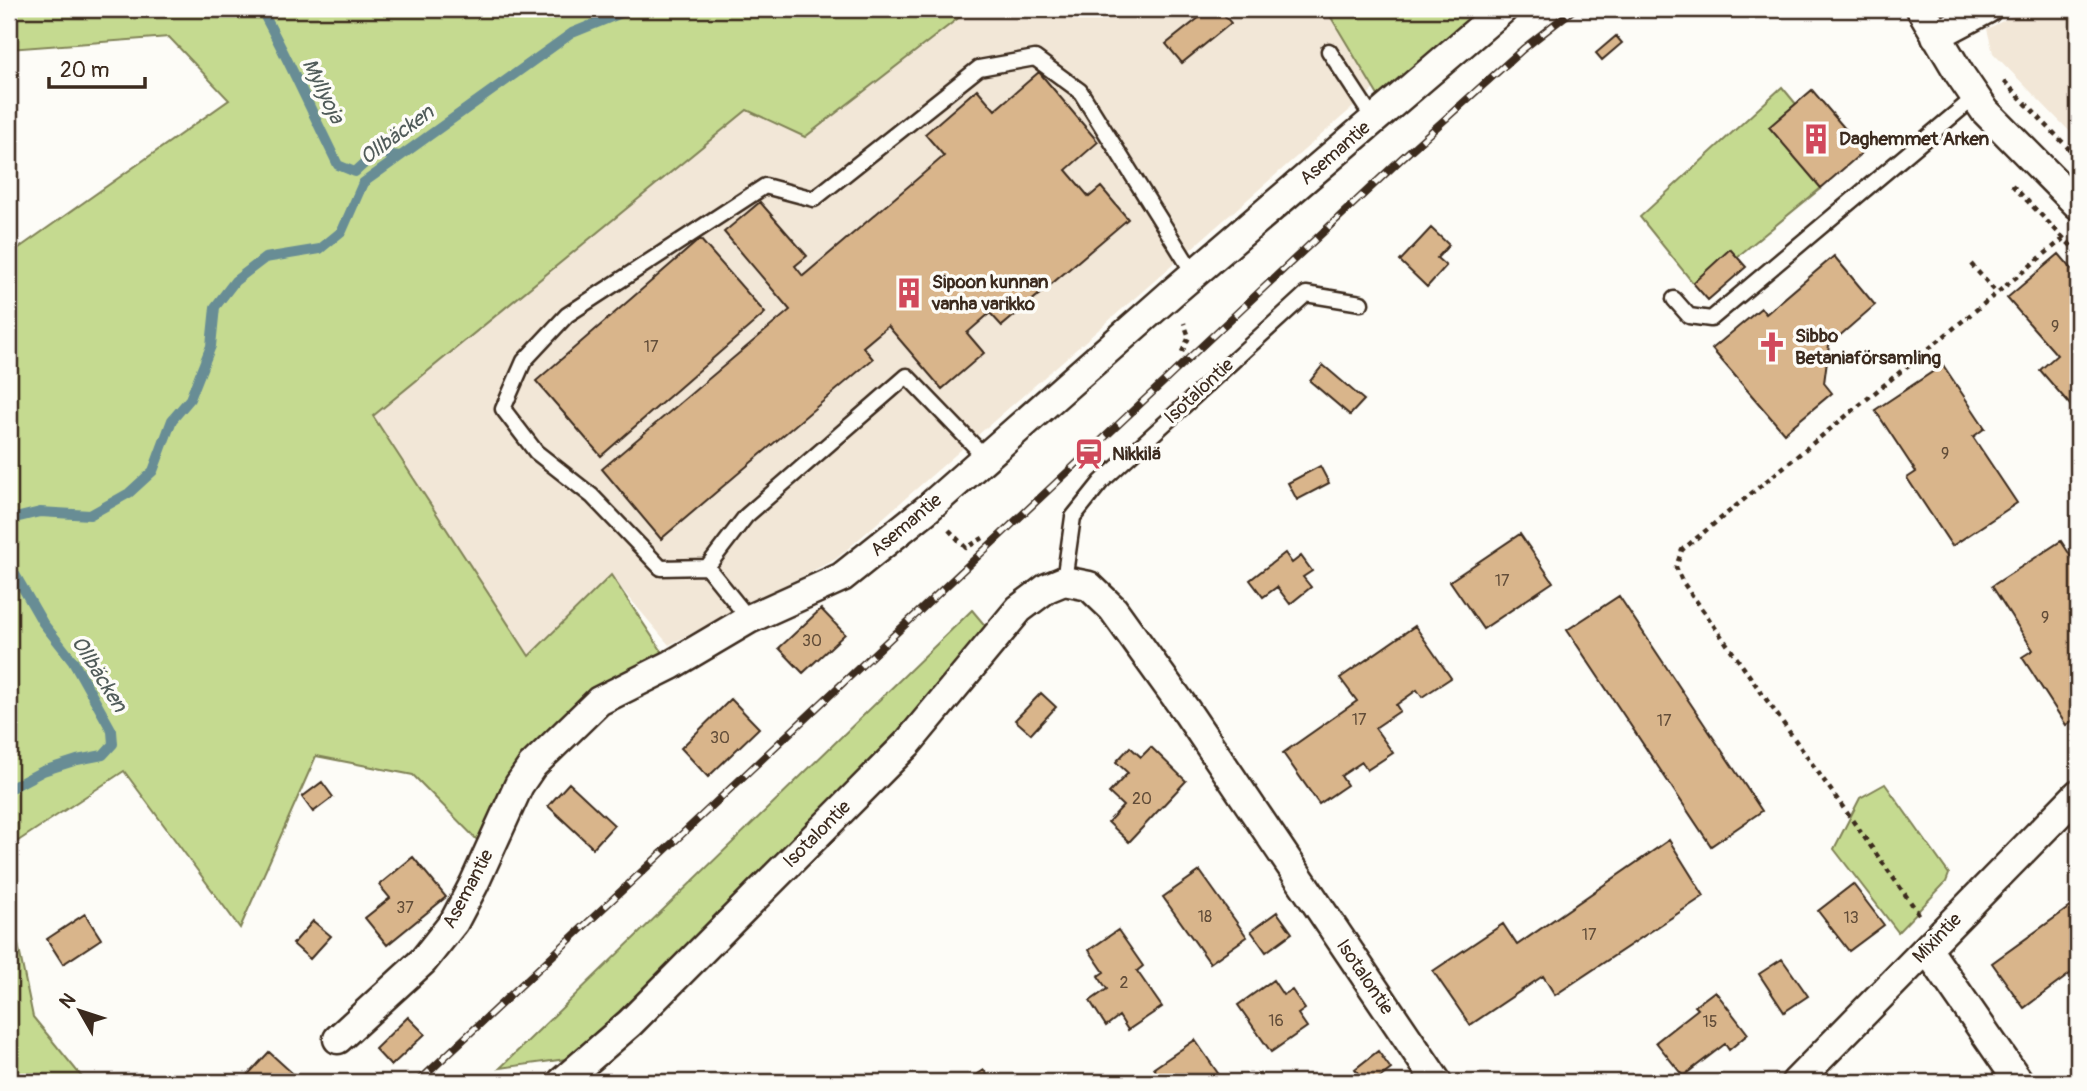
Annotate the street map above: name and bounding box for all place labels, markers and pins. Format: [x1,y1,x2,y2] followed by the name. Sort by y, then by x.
[1799,122,1833,156] building icon: Daghemmet Arken
[1839,127,1989,151] place label: Daghemmet Arken
[931,270,1049,316] place label: Sipoon kunnan vanha varikko
[892,276,926,310] building icon: Sipoon kunnan vanha varikko
[1795,324,1942,370] place label: Sibbo Betaniaförsamling
[1755,330,1789,364] church icon: Sibbo Betaniaförsamling
[1072,437,1106,471] station icon: Nikkilä
[1112,442,1161,466] place label: Nikkilä

